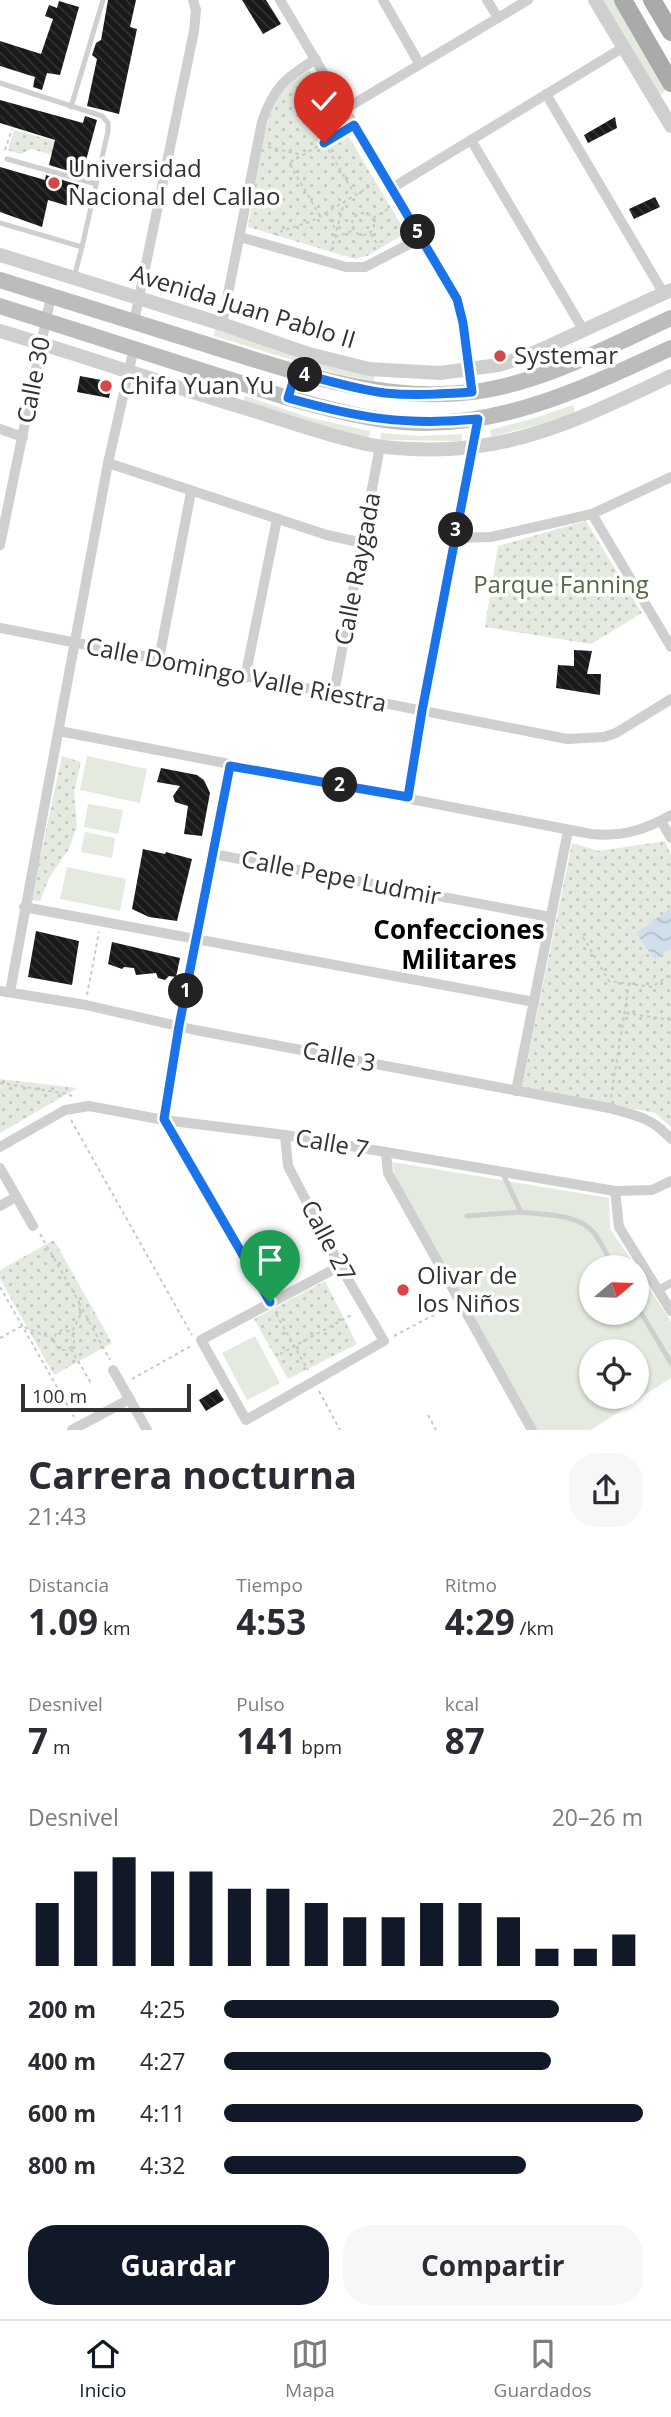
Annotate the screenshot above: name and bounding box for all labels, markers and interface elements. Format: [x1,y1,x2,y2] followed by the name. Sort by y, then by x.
[294,71,354,143] pin
[305,82,343,120] icon: check
[68,151,281,212] place label: Universidad Nacional del Callao
[46,175,62,191] marker: Universidad Nacional del Callao
[400,215,436,250] pin: 5
[412,218,423,244] text: 5
[127,256,360,356] street label: Avenida Juan Pablo II
[8,334,57,426] street label: Calle 30
[514,338,618,371] place label: Systemar
[492,348,508,364] marker: Systemar
[288,358,322,392] pin: 4
[299,361,310,387] text: 4
[120,368,274,401] place label: Chifa Yuan Yu
[98,378,114,394] marker: Chifa Yuan Yu
[326,490,387,648] street label: Calle Raygada
[438,512,474,548] pin: 3
[450,516,461,542] text: 3
[473,567,649,600] park label: Parque Fanning
[83,628,390,719] street label: Calle Domingo Valle Riestra
[322,768,358,802] pin: 2
[334,771,345,797] text: 2
[239,841,444,912] street label: Calle Pepe Ludmir
[373,911,545,977] district label: Confecciones Militares
[168,974,204,1009] pin: 1
[180,977,191,1003] text: 1
[300,1032,379,1079] street label: Calle 3
[293,1120,372,1165] street label: Calle 7
[294,1194,364,1287] street label: Calle 27
[240,1230,300,1302] pin
[251,1241,289,1279] icon: arrive
[579,1255,649,1325] north arrow
[579,1255,649,1409] map controls
[417,1258,520,1319] place label: Olivar de los Niños
[395,1282,411,1298] marker: Olivar de los Niños
[579,1339,649,1409] button: locate
[21,1381,191,1413] scale bar
[32,1383,87,1409] text: 100 m
[28,1448,357,1500] text: Carrera nocturna
[569,1453,643,1527] button: share
[28,1500,87,1532] text: 21:43
[28,1572,109,1598] text: Distancia
[236,1572,303,1598] text: Tiempo
[445,1572,497,1598] text: Ritmo
[28,1598,98,1645] text: 1.09
[236,1598,306,1645] text: 4:53
[445,1598,515,1645] text: 4:29
[98,1615,131,1641] text: km
[515,1615,554,1641] text: /km
[28,1691,103,1717] text: Desnivel
[236,1691,285,1717] text: Pulso
[445,1691,479,1717] text: kcal
[28,1717,48,1764] text: 7
[236,1717,296,1764] text: 141
[445,1717,485,1764] text: 87
[48,1734,71,1760] text: m
[296,1734,342,1760] text: bpm
[28,1801,119,1833] text: Desnivel
[552,1801,643,1833] text: 20–26 m
[28,1993,96,2025] text: 200 m
[140,1993,186,2025] text: 4:25
[28,2045,96,2077] text: 400 m
[140,2045,186,2077] text: 4:27
[28,2097,96,2129] text: 600 m
[140,2097,186,2129] text: 4:11
[28,2149,96,2181] text: 800 m
[140,2149,186,2181] text: 4:32
[28,2225,329,2305] button: Guardar
[343,2225,643,2305] button: Compartir
[79,2335,126,2403] tab: Inicio
[285,2335,335,2403] tab: Mapa
[494,2335,592,2403] tab: Guardados

